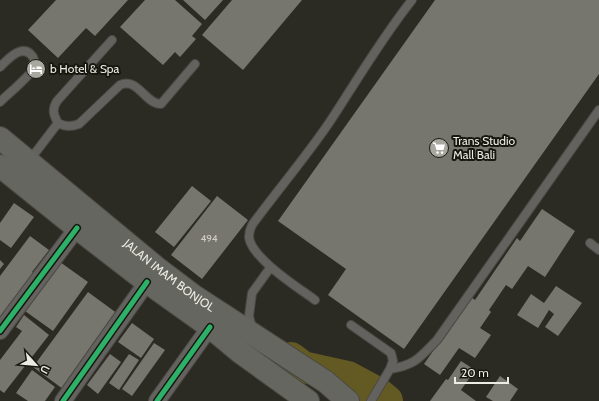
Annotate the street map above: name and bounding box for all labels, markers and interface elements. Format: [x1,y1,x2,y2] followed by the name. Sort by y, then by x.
[25,58,47,80] hotel icon: b Hotel & Spa
[50,61,120,76] place label: b Hotel & Spa
[453,133,516,162] place label: Trans Studio Mall Bali
[428,137,450,159] supermarket icon: Trans Studio Mall Bali
[200,232,218,245] house number: 494
[120,235,218,315] street label: JALAN IMAM BONJOL
[16,345,56,385] north arrow
[455,359,508,385] scale bar
[37,363,53,376] text: U
[461,365,489,380] text: 20 m

